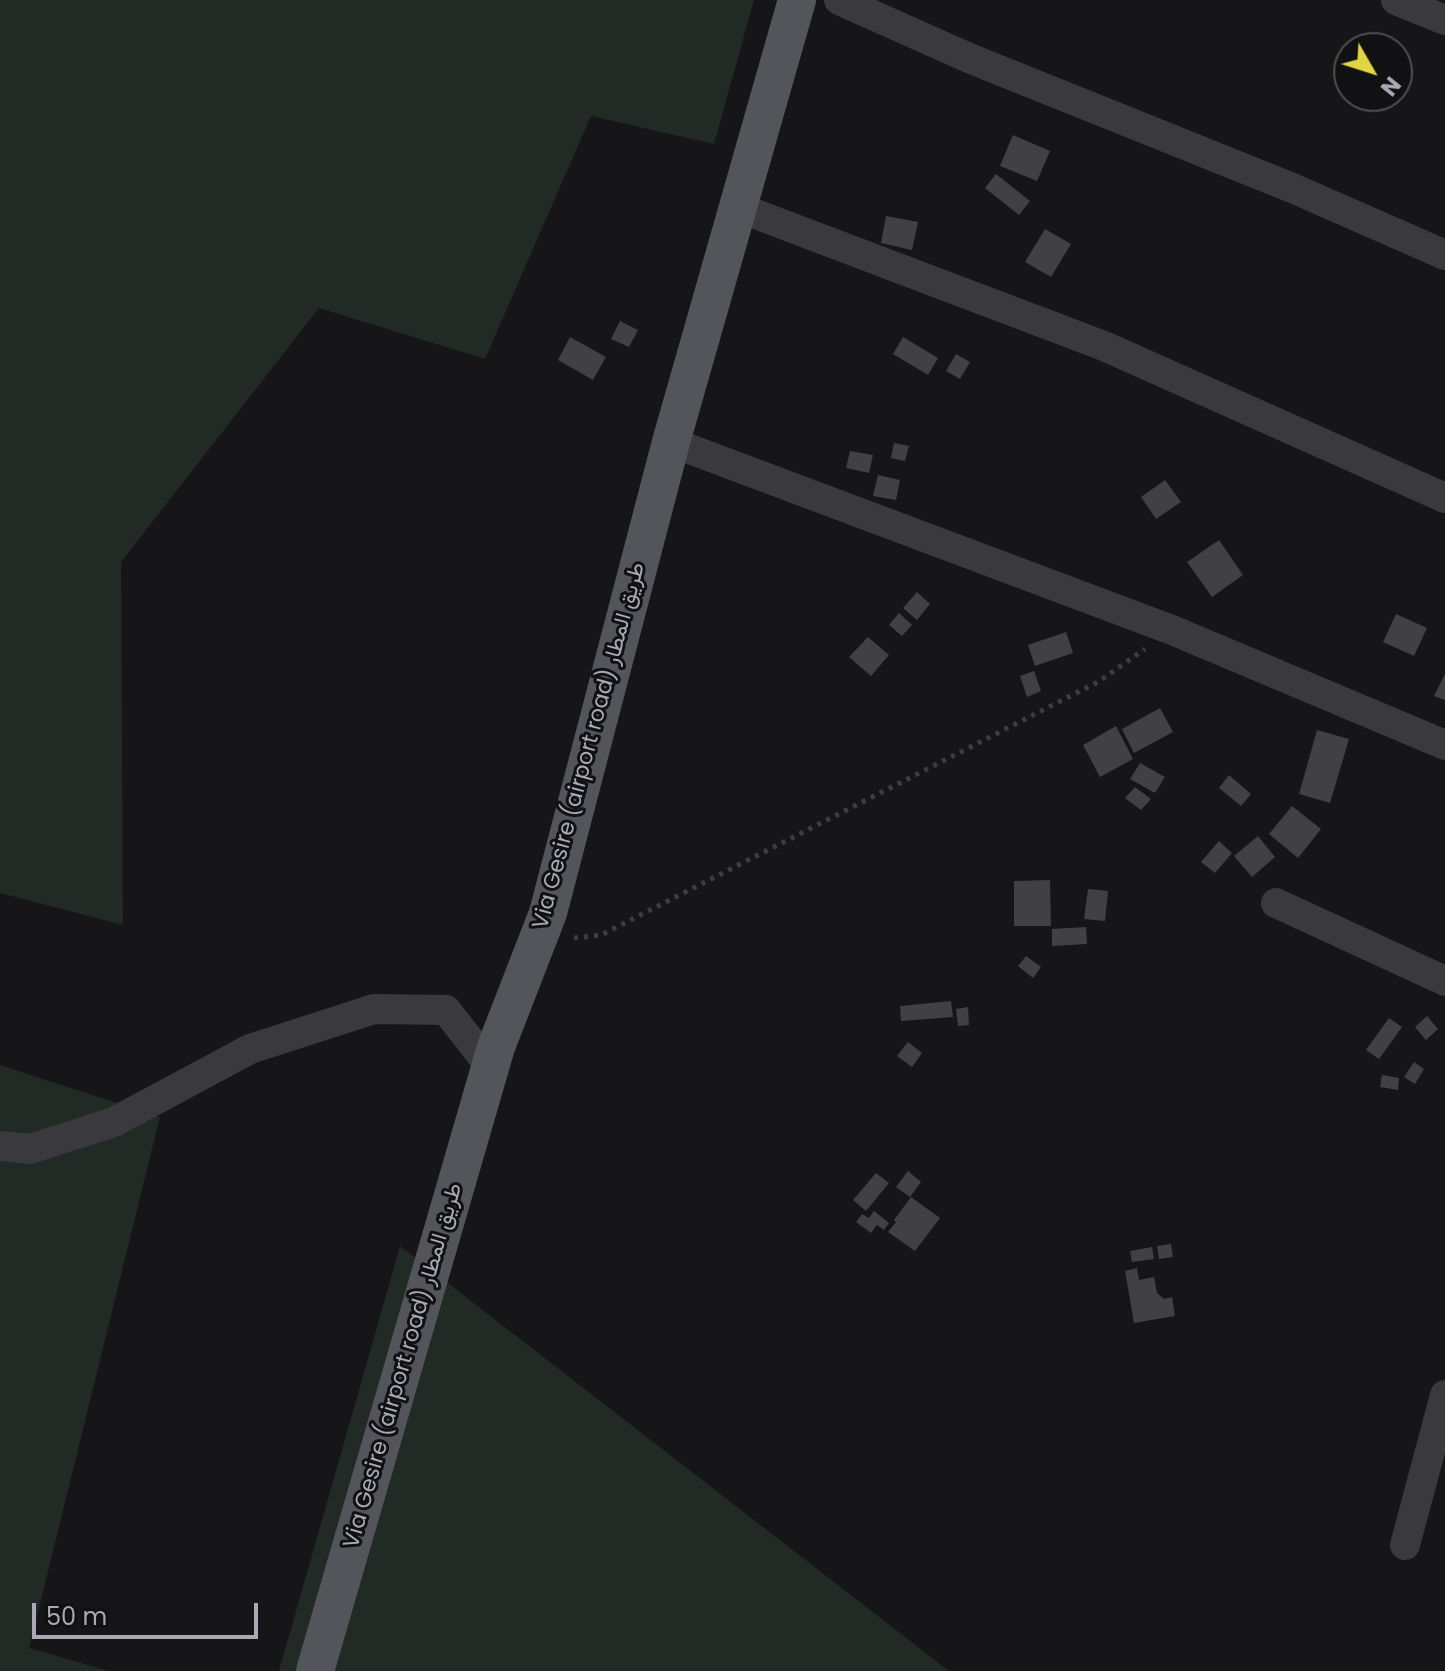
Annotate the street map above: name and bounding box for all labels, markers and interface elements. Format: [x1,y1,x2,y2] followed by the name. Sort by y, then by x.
[1333,32,1413,112] north arrow
[1373,70,1408,102] text: N
[528,560,652,932] street label: Via Gesire (airport road) طريق المطار
[339,1180,469,1552] street label: Via Gesire (airport road) طريق المطار
[36,1587,262,1637] scale bar
[46,1600,107,1633] text: 50 m

